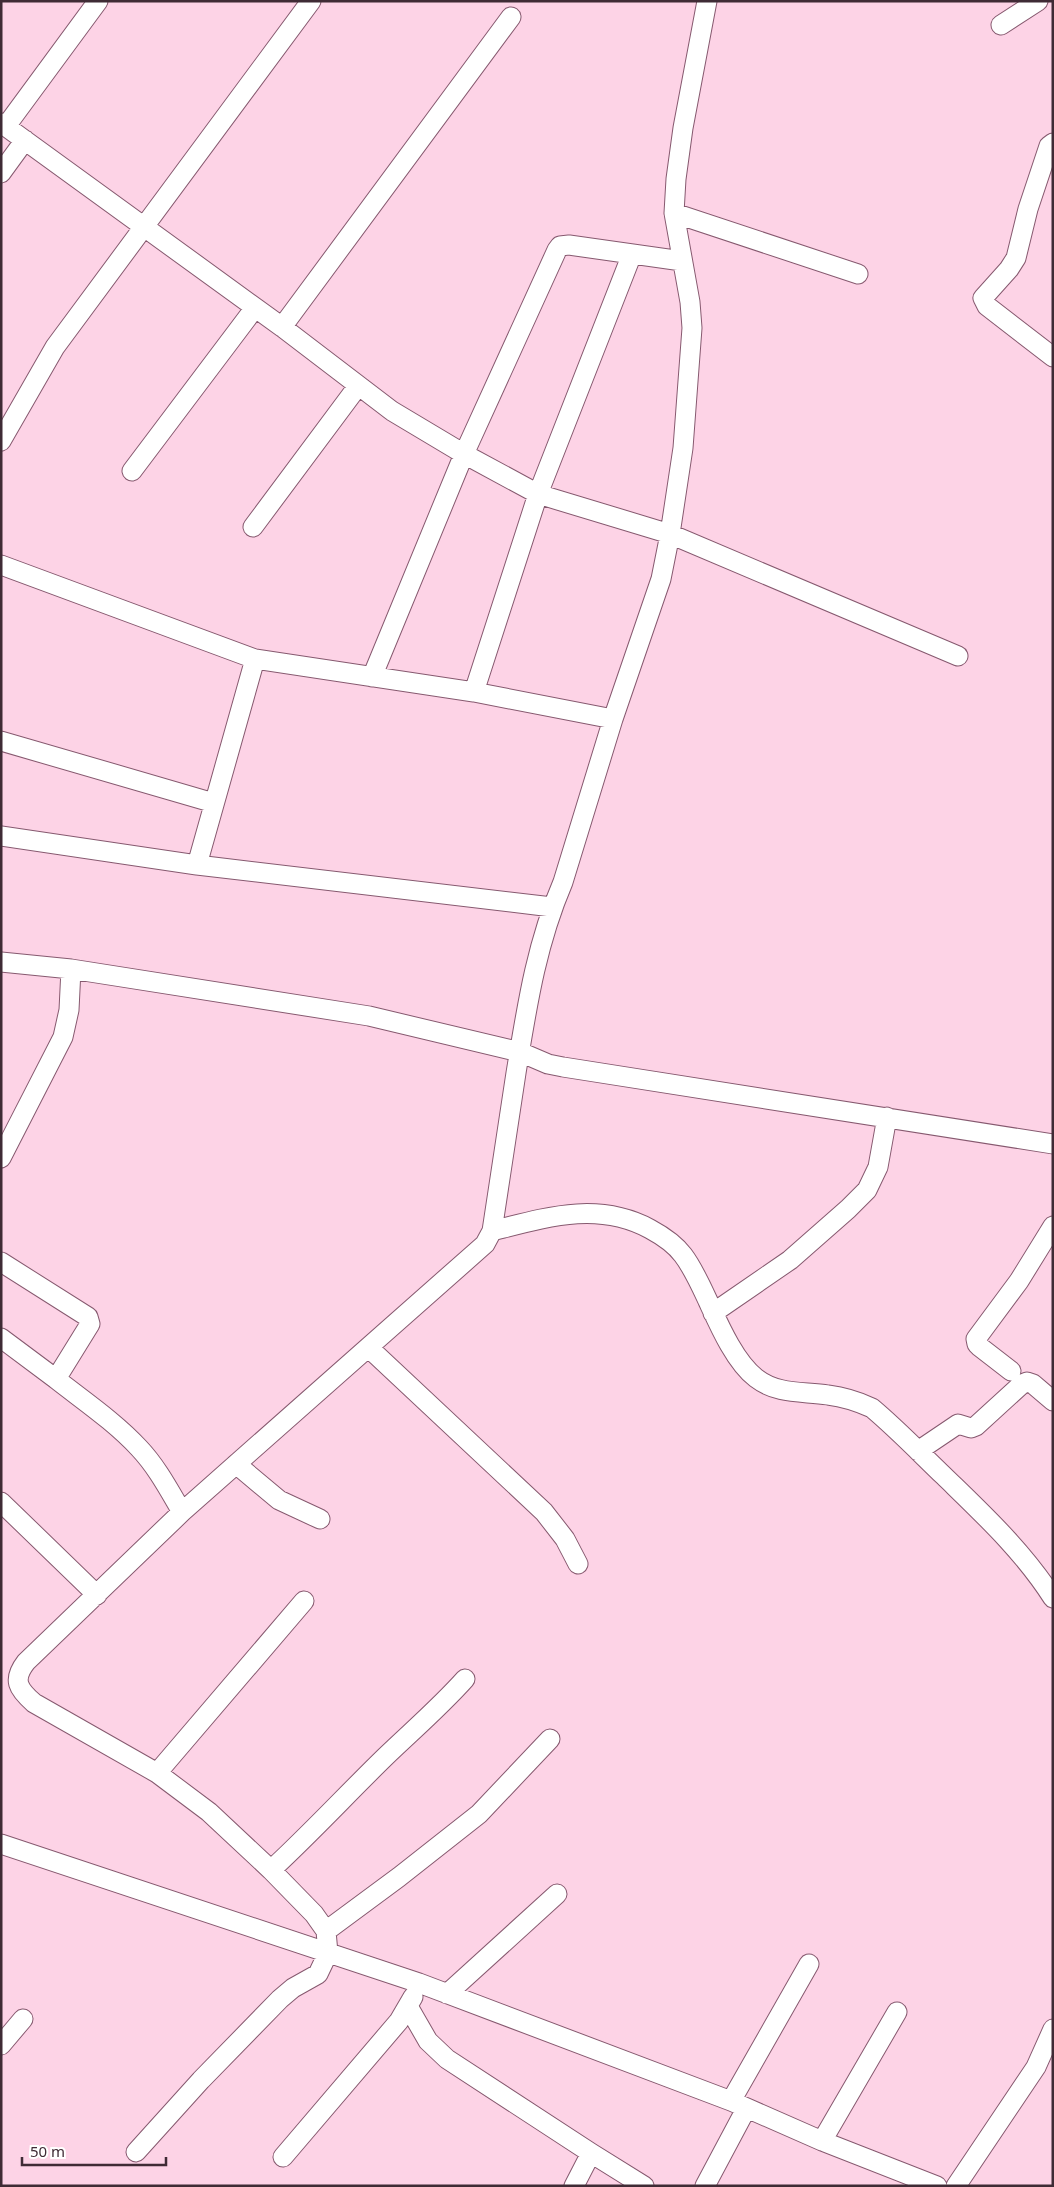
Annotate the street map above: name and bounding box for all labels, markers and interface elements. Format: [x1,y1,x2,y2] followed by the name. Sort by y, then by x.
[22,2134,166,2166] scale bar
[30,2141,65,2161] text: 50 m

